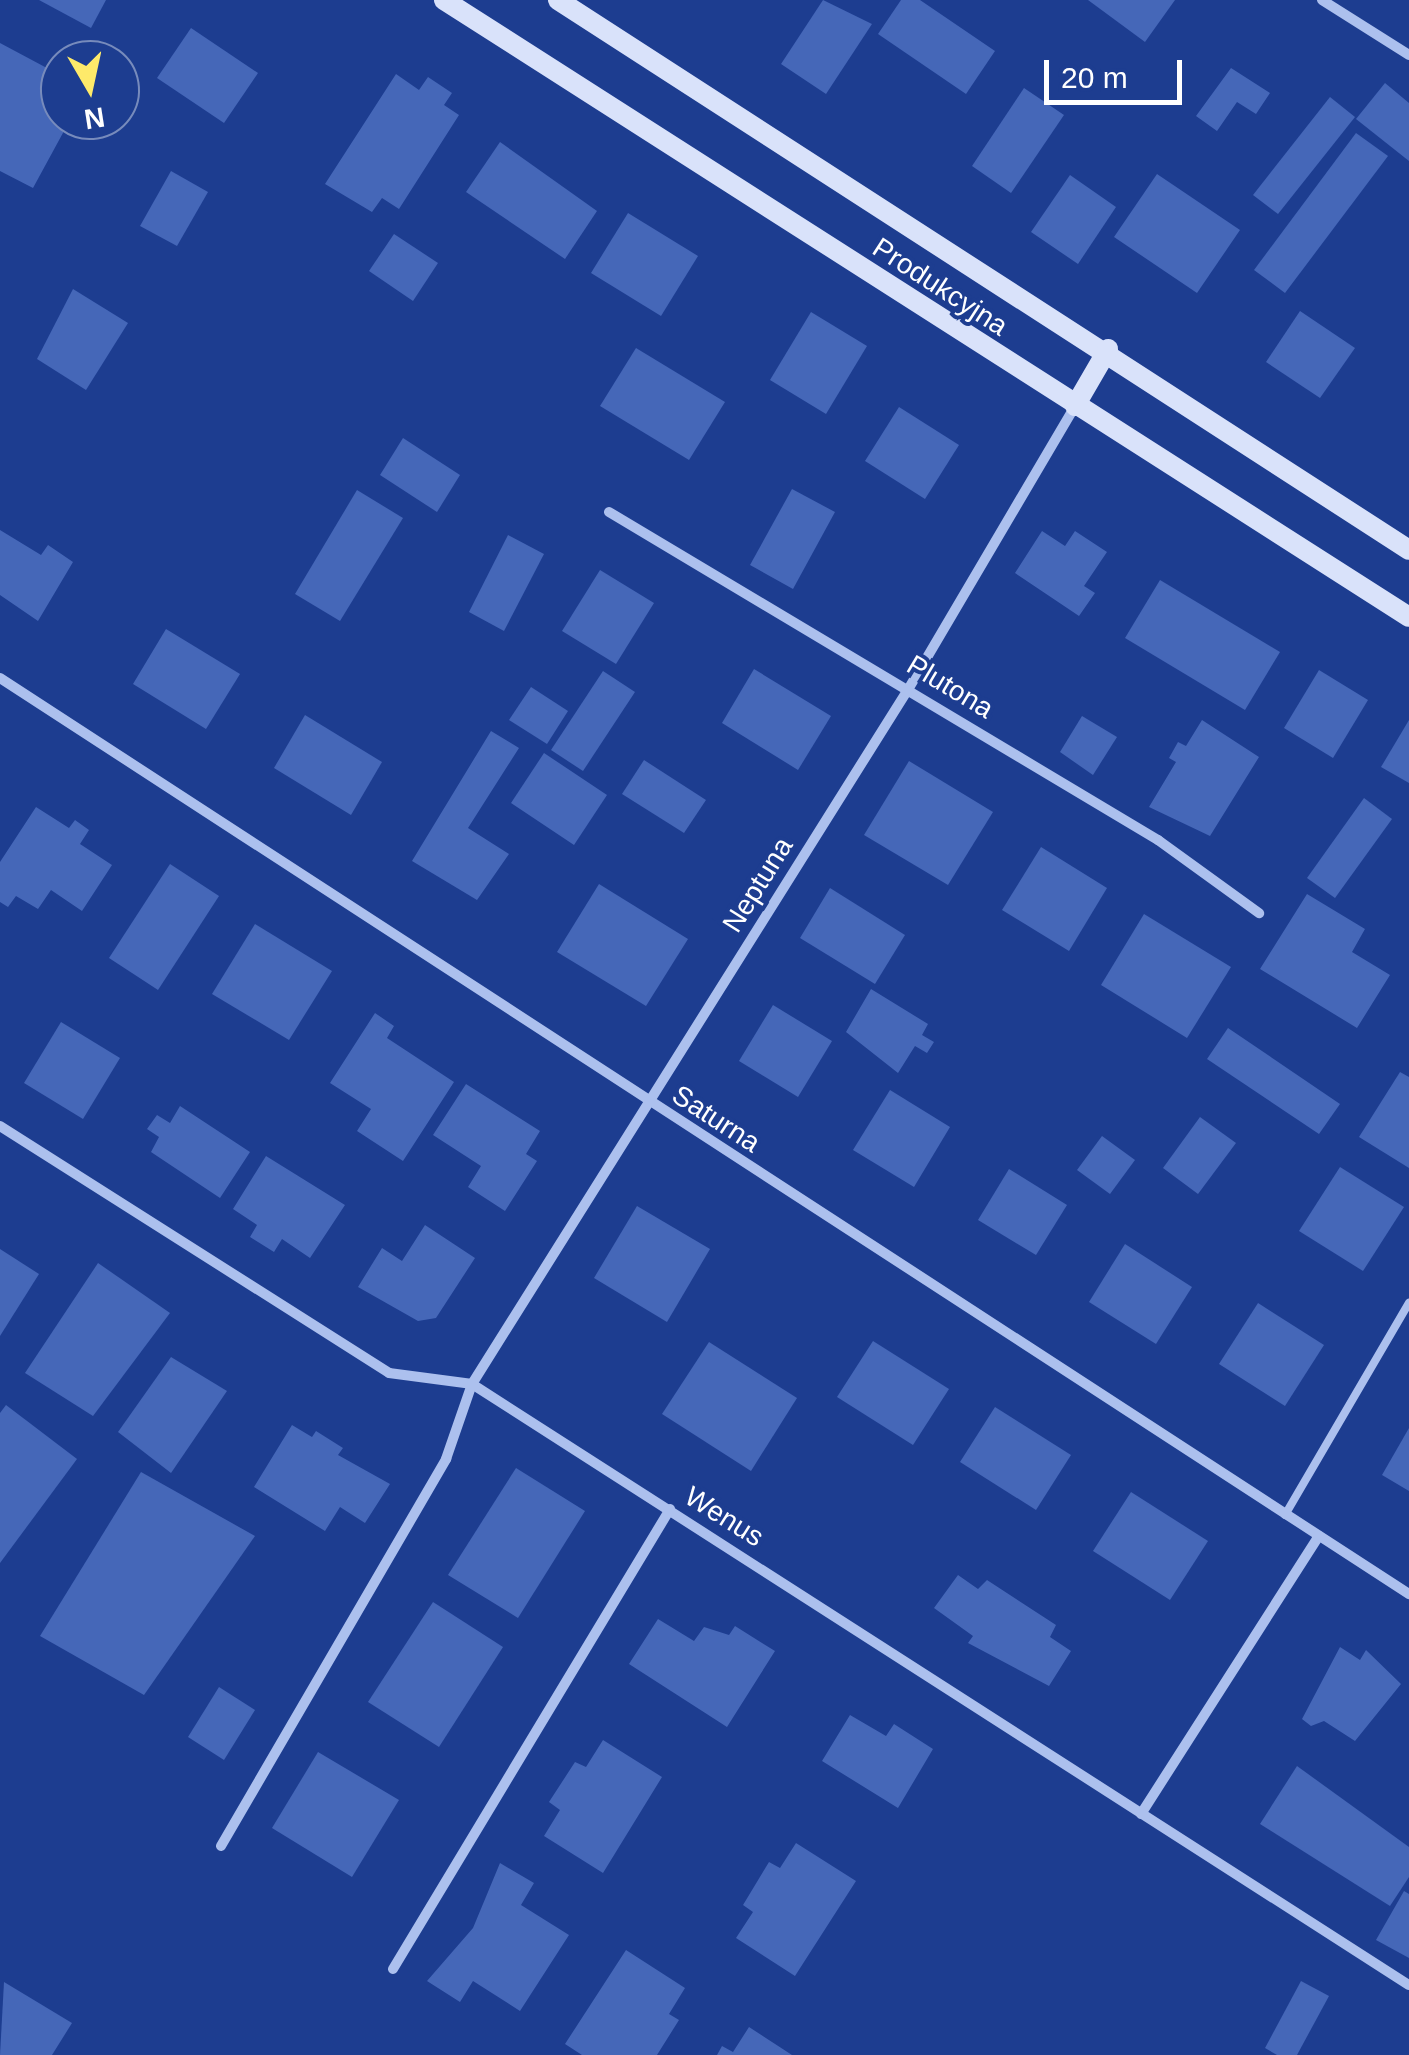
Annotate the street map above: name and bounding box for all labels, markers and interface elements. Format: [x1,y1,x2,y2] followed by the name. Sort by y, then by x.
[40,40,140,140] north arrow
[1049,40,1186,102] scale bar
[1061,61,1128,94] text: 20 m
[82,101,107,135] text: N
[866,231,1014,343] street label: Produkcyjna
[901,648,999,726] street label: Plutona
[716,831,800,939] street label: Neptuna
[666,1078,766,1160] street label: Saturna
[678,1480,770,1554] street label: Wenus

